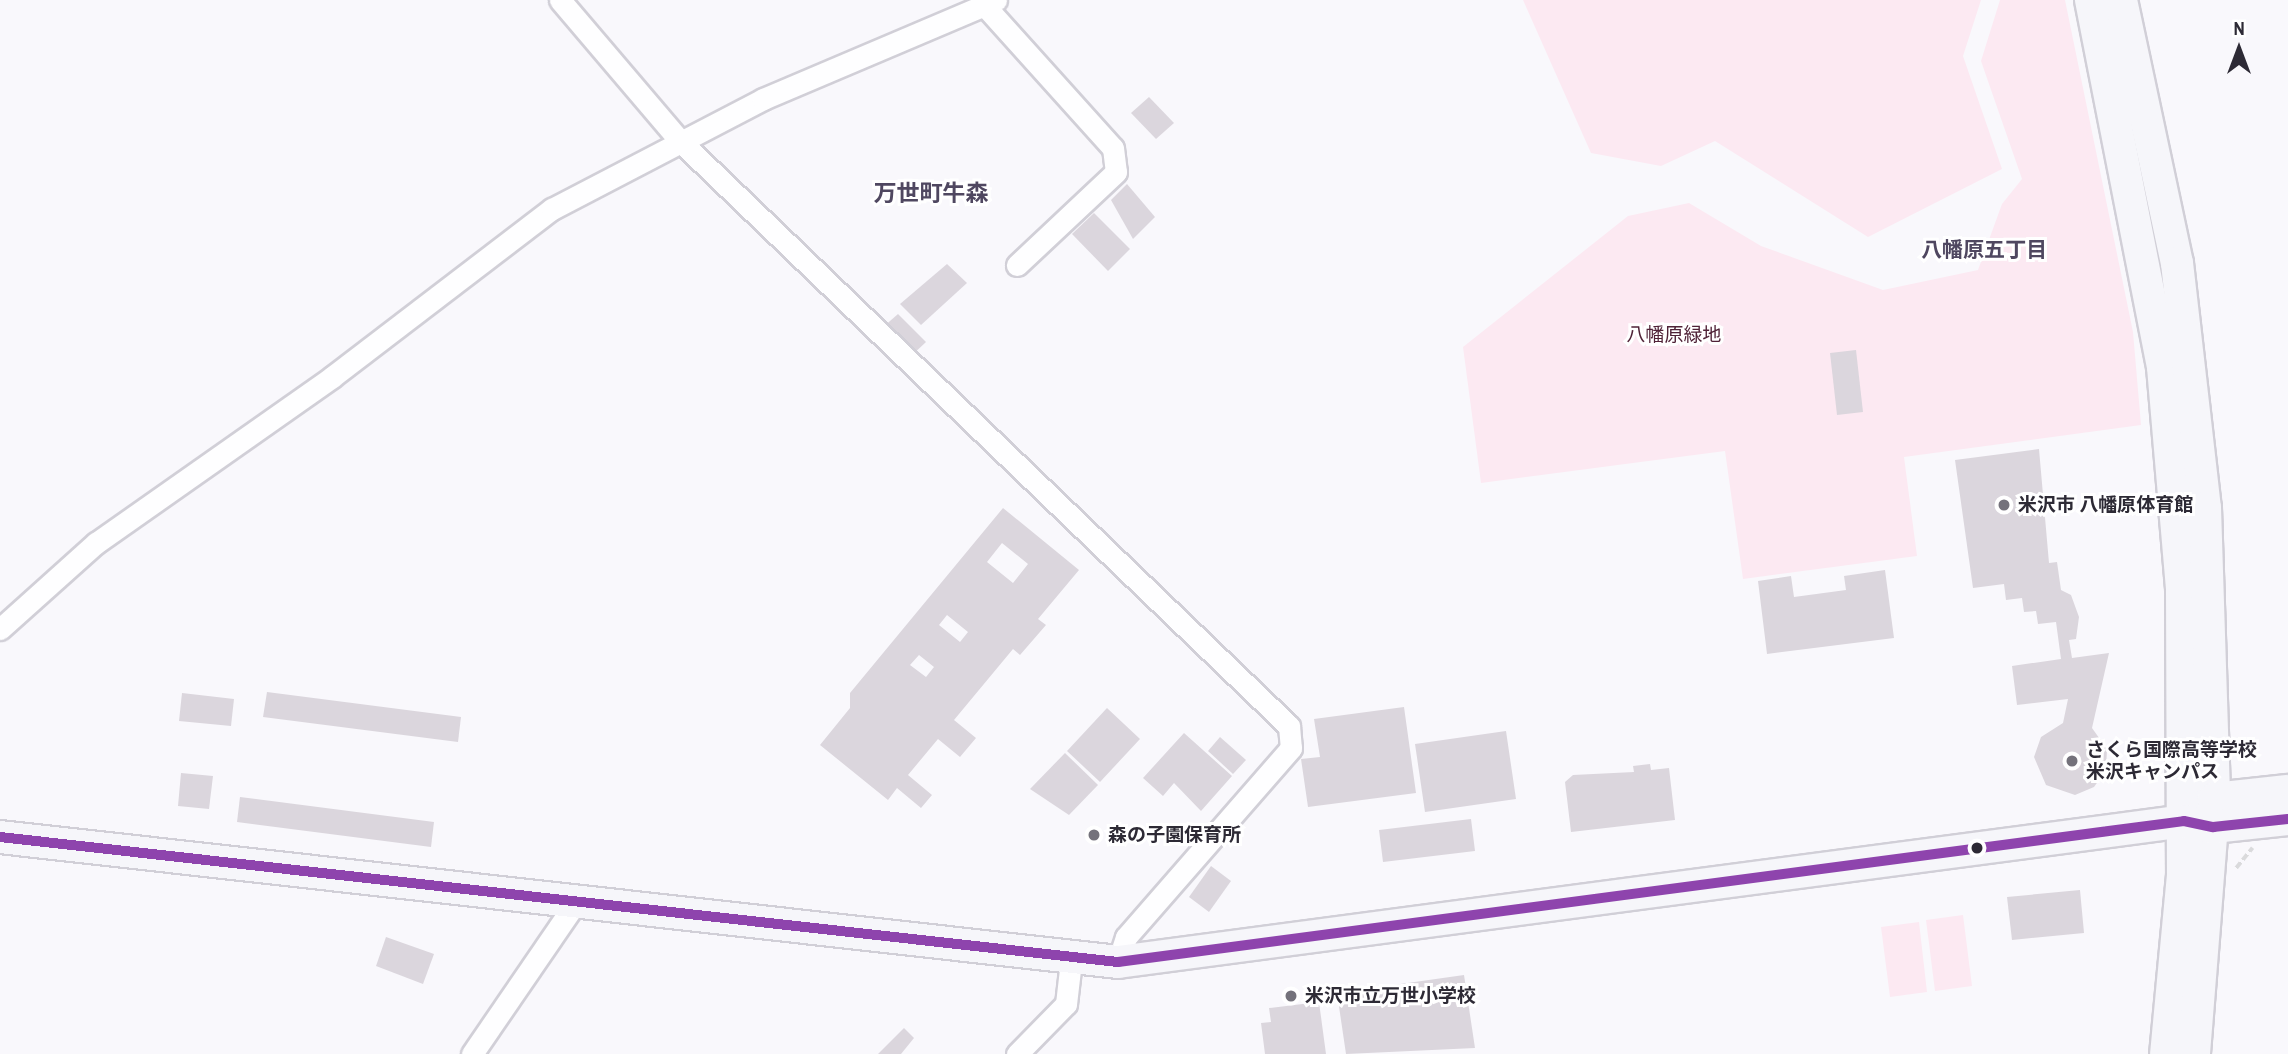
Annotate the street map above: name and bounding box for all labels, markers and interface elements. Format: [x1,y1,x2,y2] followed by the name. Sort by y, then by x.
[2204,14,2274,84] north arrow
[2233,15,2245,41] text: N
[874,179,988,207] district label: 万世町牛森
[1921,237,2047,263] district label: 八幡原五丁目
[1627,324,1721,346] park label: 八幡原緑地
[2018,494,2193,516] place label: 米沢市 八幡原体育館
[1996,497,2012,513] marker: 米沢市 八幡原体育館
[2086,739,2257,783] place label: さくら国際高等学校 米沢キャンパス
[2064,753,2080,769] marker: さくら国際高等学校 米沢キャンパス
[1108,824,1241,846] place label: 森の子園保育所
[1086,827,1102,843] marker: 森の子園保育所
[1970,841,1984,855] unlabelled marker
[1305,985,1476,1007] place label: 米沢市立万世小学校
[1283,988,1299,1004] marker: 米沢市立万世小学校

